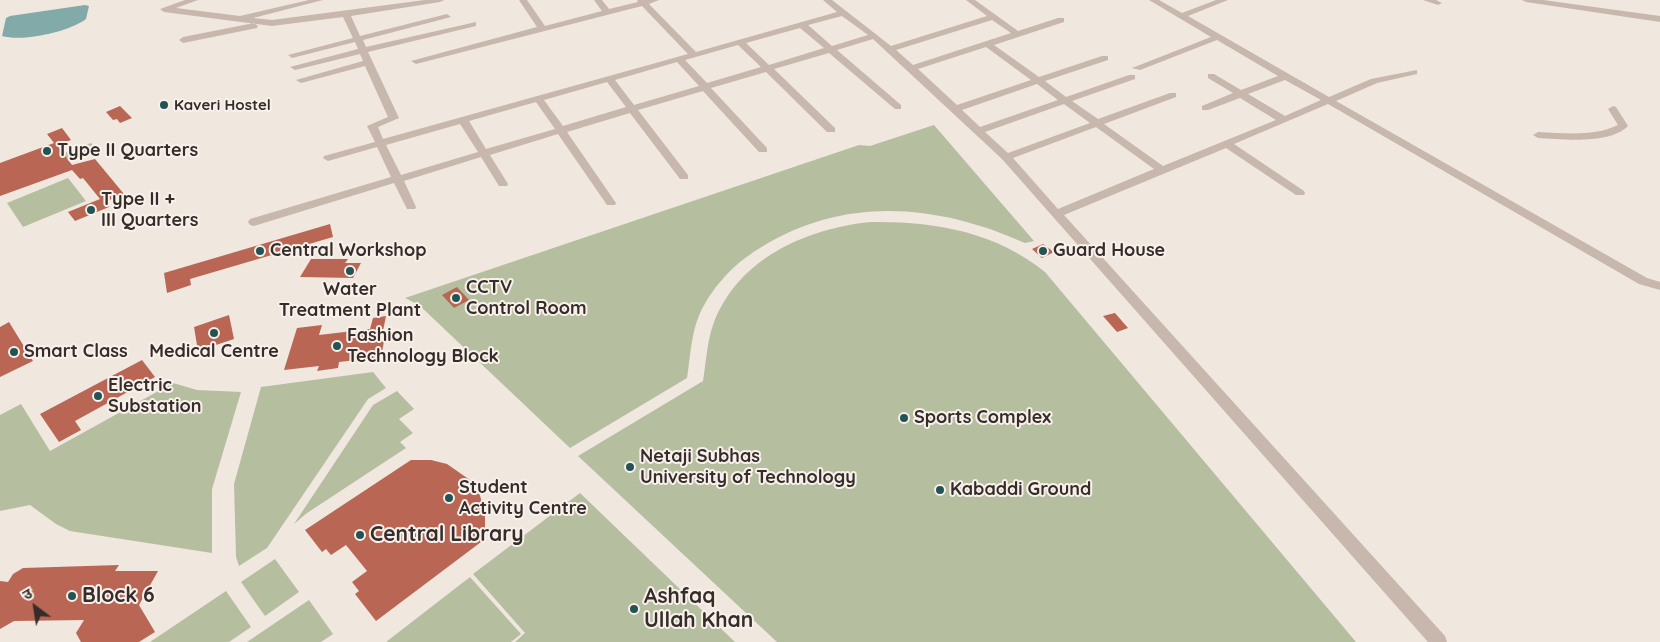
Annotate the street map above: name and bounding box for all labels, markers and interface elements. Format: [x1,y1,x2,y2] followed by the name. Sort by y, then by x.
[174,96,271,114] place label: Kaveri Hostel
[158,99,170,111] marker: Kaveri Hostel
[57,140,198,162] place label: Type II Quarters
[41,145,53,157] marker: Type II Quarters
[101,189,199,232] place label: Type II + III Quarters
[85,204,97,216] marker: Type II + III Quarters
[270,240,426,262] place label: Central Workshop
[1053,240,1165,262] place label: Guard House
[254,245,266,257] marker: Central Workshop
[1037,245,1049,257] marker: Guard House
[344,265,356,277] marker: Water Treatment Plant
[466,277,586,320] place label: CCTV Control Room
[279,279,421,322] place label: Water Treatment Plant
[450,292,462,304] marker: CCTV Control Room
[347,325,499,368] place label: Fashion Technology Block
[208,327,220,339] marker: Medical Centre
[331,340,343,352] marker: Fashion Technology Block
[24,341,128,363] place label: Smart Class
[149,341,279,363] place label: Medical Centre
[8,346,20,358] marker: Smart Class
[108,375,202,418] place label: Electric Substation
[92,390,104,402] marker: Electric Substation
[914,407,1051,429] place label: Sports Complex
[898,412,910,424] marker: Sports Complex
[640,446,856,488] place label: Netaji Subhas University of Technology
[624,461,636,473] marker: Netaji Subhas University of Technology
[459,477,587,520] place label: Student Activity Centre
[950,479,1091,501] place label: Kabaddi Ground
[934,484,946,496] marker: Kabaddi Ground
[443,492,455,504] marker: Student Activity Centre
[370,522,524,548] place label: Central Library
[354,529,366,541] marker: Central Library
[10,582,60,632] north arrow
[82,583,155,609] place label: Block 6
[19,584,35,604] text: उ
[644,584,753,634] place label: Ashfaq Ullah Khan
[66,590,78,602] marker: Block 6
[628,603,640,615] marker: Ashfaq Ullah Khan

